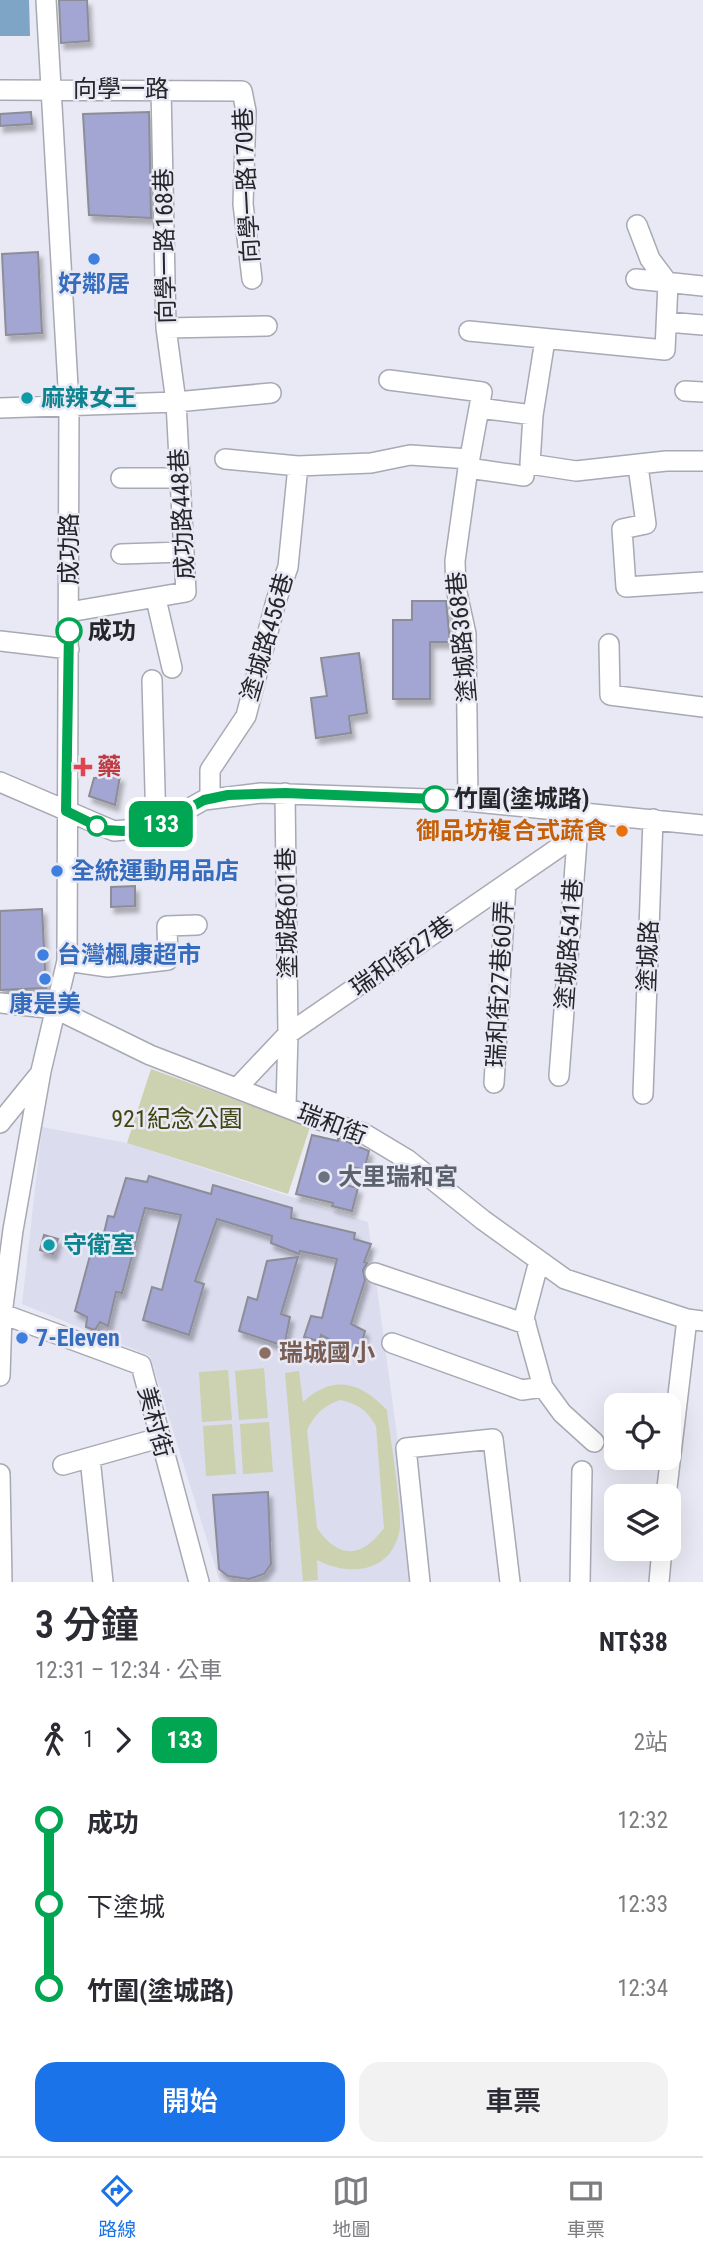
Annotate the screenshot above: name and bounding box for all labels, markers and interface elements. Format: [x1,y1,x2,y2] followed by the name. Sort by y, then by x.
[73,75,169,103] street label: 向學一路
[229,107,265,263] street label: 向學一路170巷
[150,168,180,324] street label: 向學一路168巷
[86,251,102,267] marker: 好鄰居
[58,270,130,298] place label: 好鄰居
[41,384,137,412] place label: 麻辣女王
[19,390,35,406] marker: 麻辣女王
[165,448,199,580] street label: 成功路448巷
[55,513,83,585] street label: 成功路
[235,570,299,704] street label: 塗城路456巷
[442,570,482,704] street label: 塗城路368巷
[88,617,136,645] place label: 成功
[56,618,82,644] marker: 成功
[97,753,121,781] place label: 藥
[75,759,91,775] marker: 藥
[454,785,590,813] place label: 竹圍(塗城路)
[422,786,448,812] marker: 竹圍(塗城路)
[121,801,201,847] line badge: 133
[143,810,179,838] text: 133
[87,816,107,836] unlabelled marker
[416,817,608,845] place label: 御品坊複合式蔬食
[614,823,630,839] marker: 御品坊複合式蔬食
[272,847,302,979] street label: 塗城路601巷
[71,857,239,885] place label: 全統運動用品店
[49,863,65,879] marker: 全統運動用品店
[550,877,588,1011] street label: 塗城路541巷
[482,900,518,1068] street label: 瑞和街27巷60弄
[345,910,459,1002] street label: 瑞和街27巷
[633,920,663,992] street label: 塗城路
[57,941,201,969] place label: 台灣楓康超市
[35,947,51,963] marker: 台灣楓康超市
[37,971,53,987] marker: 康是美
[9,990,81,1018] place label: 康是美
[293,1098,371,1150] street label: 瑞和街
[111,1105,243,1133] park label: 921紀念公園
[338,1163,458,1191] place label: 大里瑞和宮
[316,1169,332,1185] marker: 大里瑞和宮
[63,1231,135,1259] place label: 守衛室
[41,1237,57,1253] marker: 守衛室
[36,1324,120,1352] place label: 7-Eleven
[14,1330,30,1346] marker: 7-Eleven
[279,1339,375,1367] place label: 瑞城國小
[257,1345,273,1361] marker: 瑞城國小
[132,1384,178,1460] street label: 美村街
[604,1393,681,1561] map controls
[604,1393,681,1470] button: locate
[604,1484,681,1561] button: layers
[35,1603,139,1647] text: 3 分鐘
[599,1627,668,1657] text: NT$38
[35,1657,222,1684] text: 12:31 – 12:34 · 公車
[35,1721,73,1759] icon: walk
[104,1721,142,1759] icon: forward
[83,1726,94,1753] text: 1
[166,1726,203,1754] text: 133
[634,1729,668,1756] text: 2站
[617,1807,668,1834] text: 12:32
[87,1808,139,1838] text: 成功
[617,1891,668,1918] text: 12:33
[87,1892,165,1922] text: 下塗城
[617,1975,668,2002] text: 12:34
[87,1976,234,2006] text: 竹圍(塗城路)
[35,2062,345,2142] button: 開始
[359,2062,668,2142] button: 車票
[98,2172,136,2241] tab: 路線
[332,2172,371,2241] tab: 地圖
[567,2172,605,2241] tab: 車票

